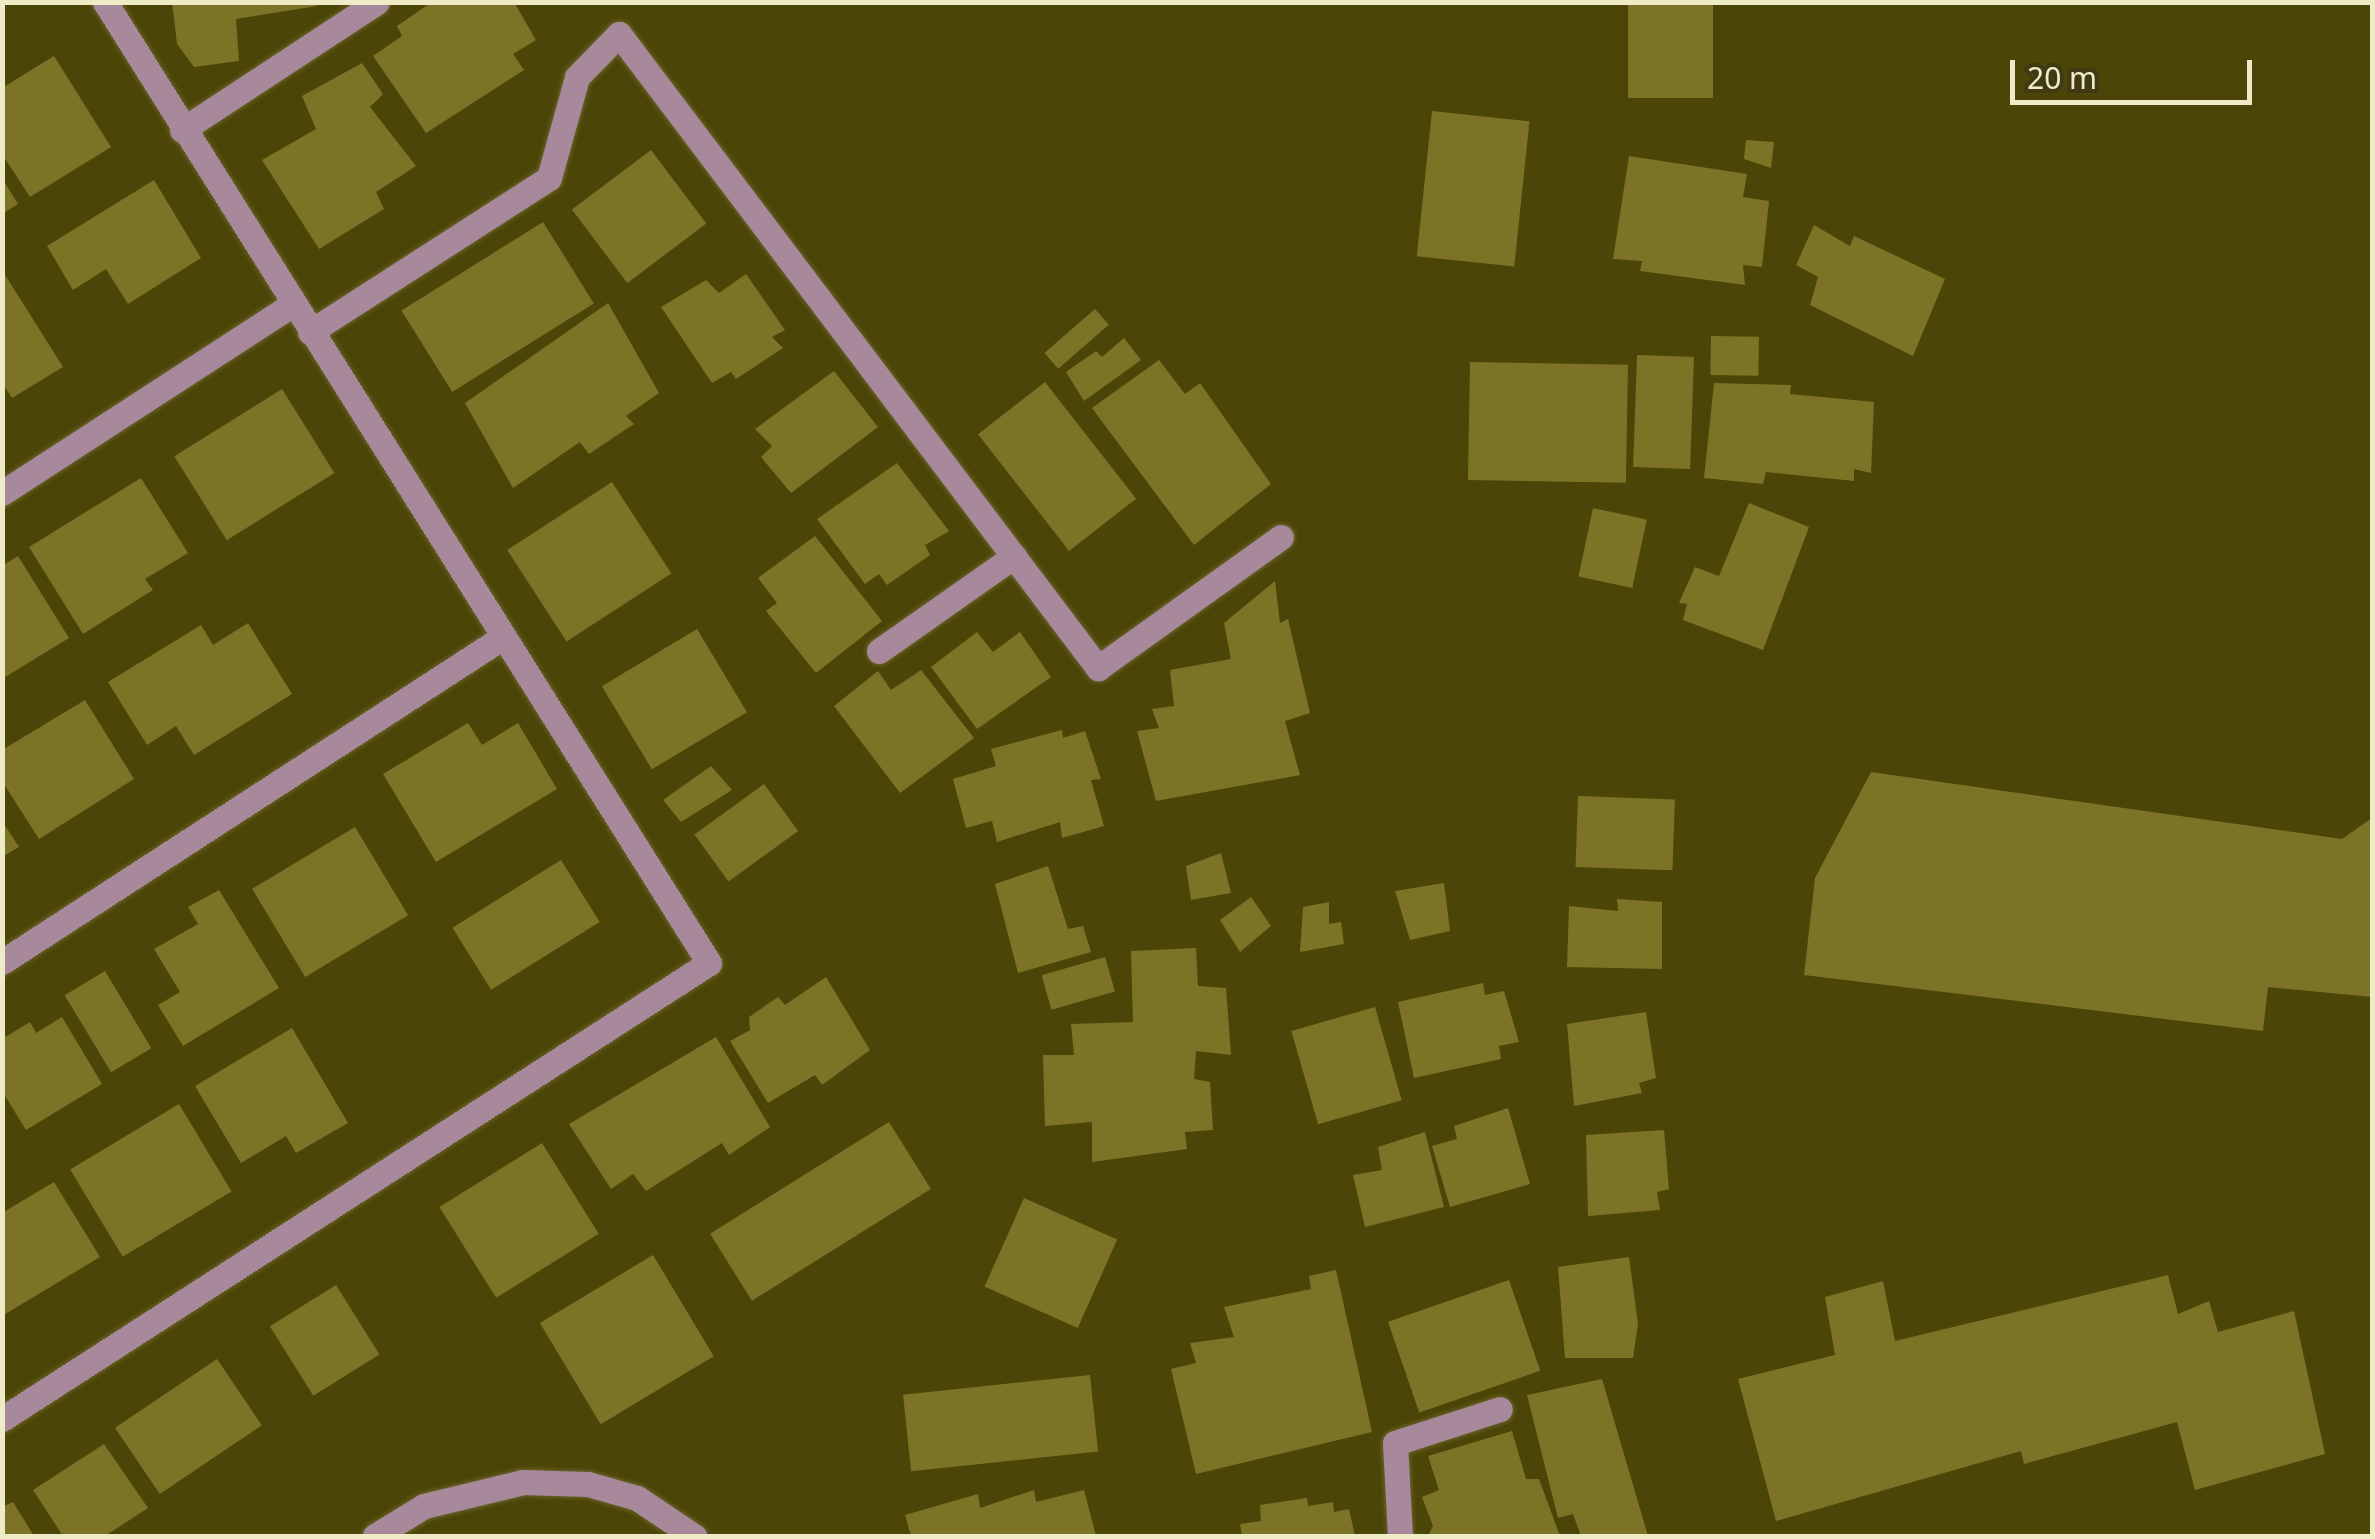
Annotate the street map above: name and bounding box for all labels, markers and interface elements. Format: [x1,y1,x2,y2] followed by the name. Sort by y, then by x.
[2015,40,2258,102] scale bar
[2027,57,2097,98] text: 20 m

